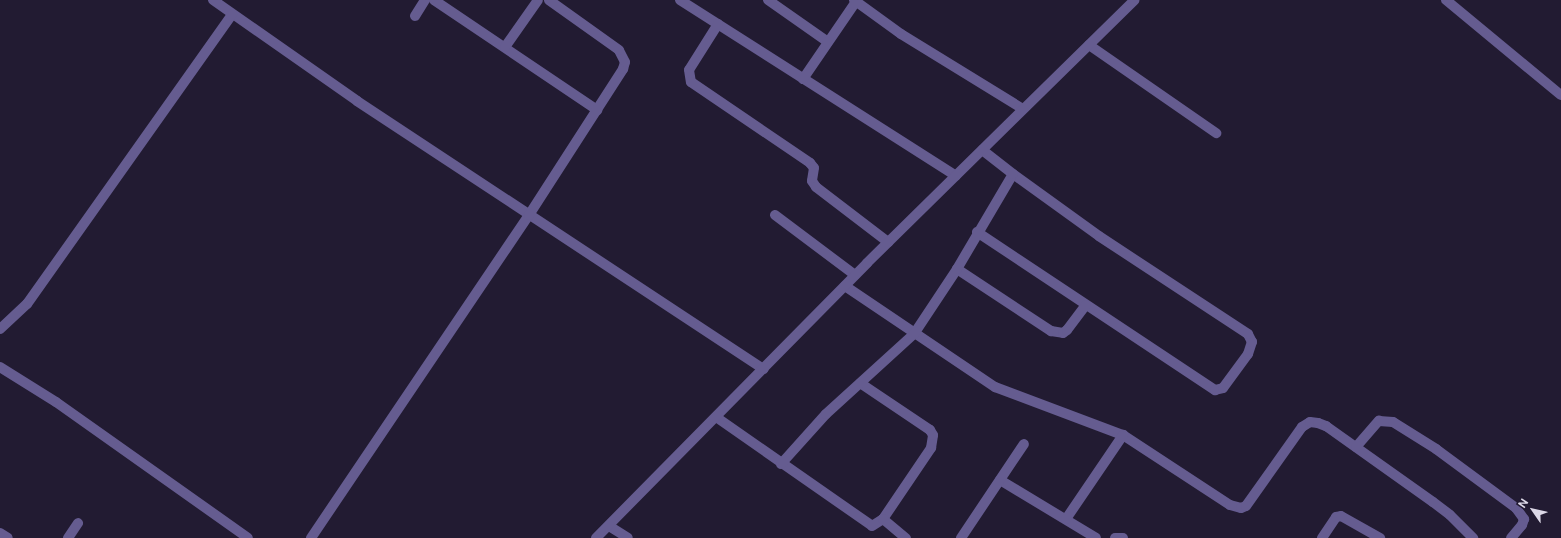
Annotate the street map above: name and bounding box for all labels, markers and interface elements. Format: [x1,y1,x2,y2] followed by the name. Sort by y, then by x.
[1513,490,1553,530] north arrow
[1516,496,1530,510] text: N

